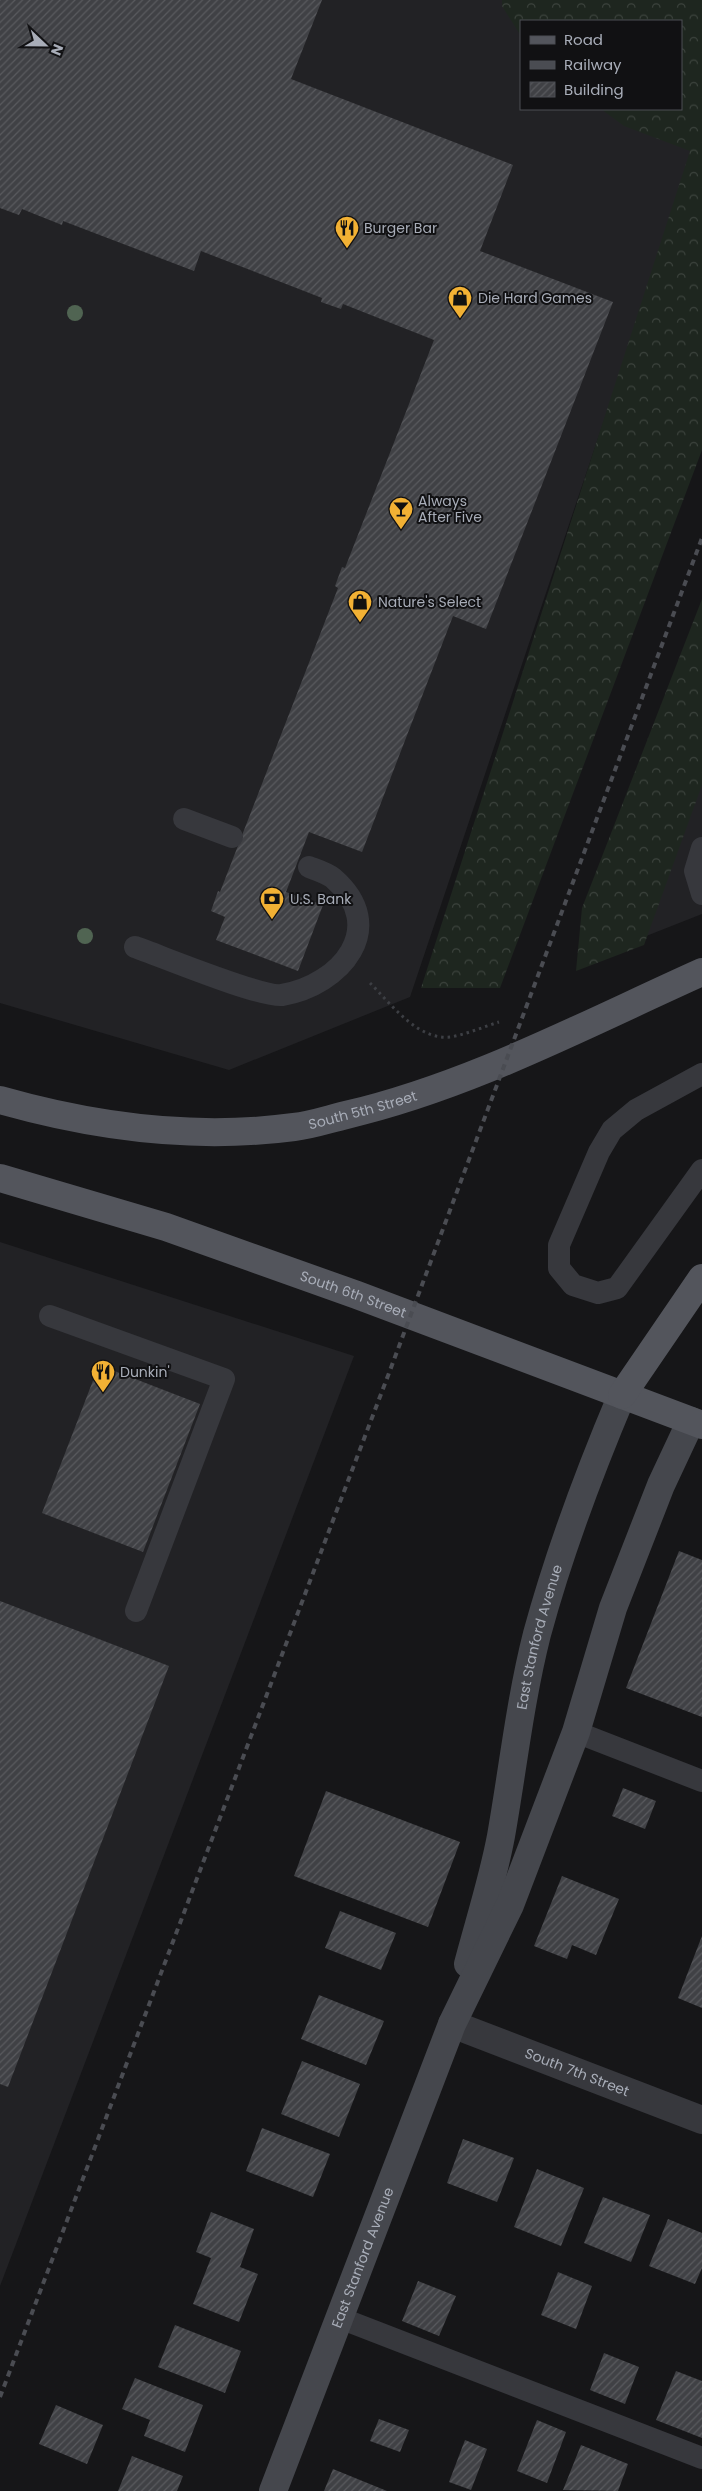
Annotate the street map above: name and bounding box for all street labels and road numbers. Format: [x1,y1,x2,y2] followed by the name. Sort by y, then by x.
[306,1086,419,1134] street label: South 5th Street
[297,1266,409,1323] street label: South 6th Street
[511,1562,567,1711] street label: East Stanford Avenue
[522,2043,632,2101] street label: South 7th Street
[326,2184,399,2331] street label: East Stanford Avenue

